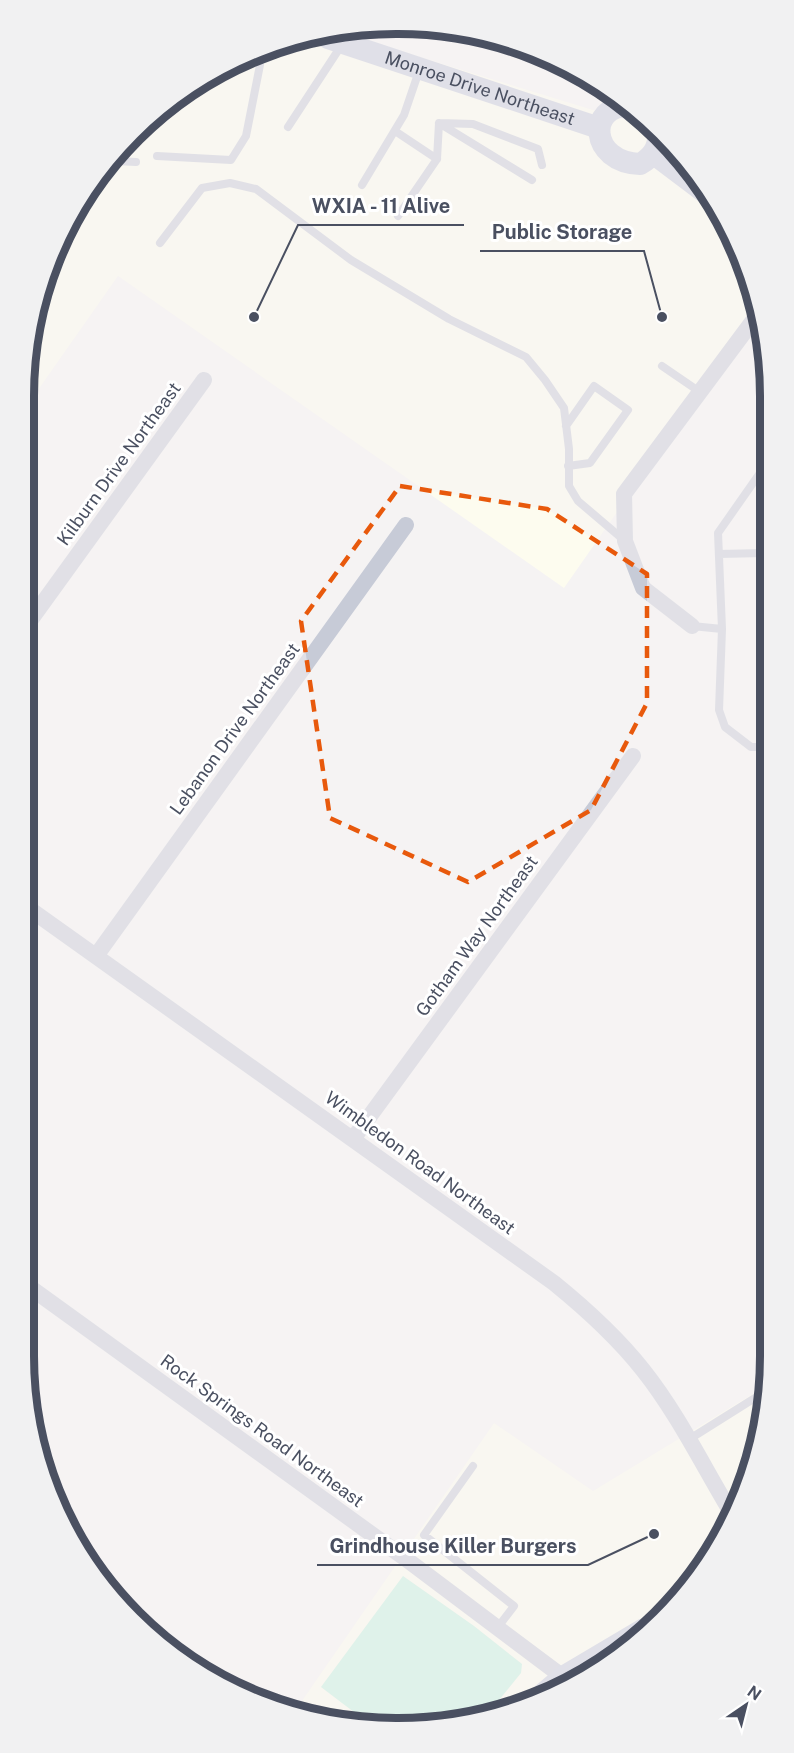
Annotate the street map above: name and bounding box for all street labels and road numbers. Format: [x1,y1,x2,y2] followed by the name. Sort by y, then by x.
[382,47,578,129] street label: Monroe Drive Northeast
[52,378,185,549] street label: Kilburn Drive Northeast
[165,639,304,819] street label: Lebanon Drive Northeast
[411,851,542,1020] street label: Gotham Way Northeast
[321,1087,519,1239] street label: Wimbledon Road Northeast
[157,1350,368,1511] street label: Rock Springs Road Northeast

